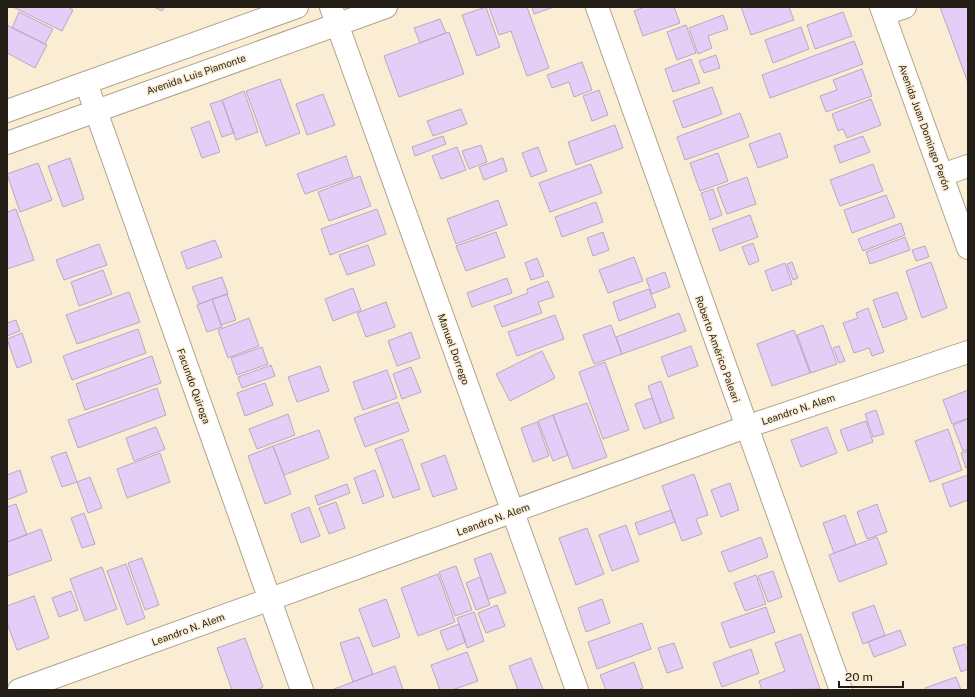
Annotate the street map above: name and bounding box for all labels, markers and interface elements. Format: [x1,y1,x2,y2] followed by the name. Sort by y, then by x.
[145,51,248,97] street label: Avenida Luis Piamonte
[897,62,954,192] street label: Avenida Juan Domingo Perón
[693,294,743,404] street label: Roberto Américo Paleari
[436,312,473,386] street label: Manuel Dorrego
[175,347,213,425] street label: Facundo Quiroga
[760,391,836,427] street label: Leandro N. Alem
[455,500,531,538] street label: Leandro N. Alem
[150,610,226,648] street label: Leandro N. Alem
[839,663,903,689] scale bar
[845,670,873,684] text: 20 m

